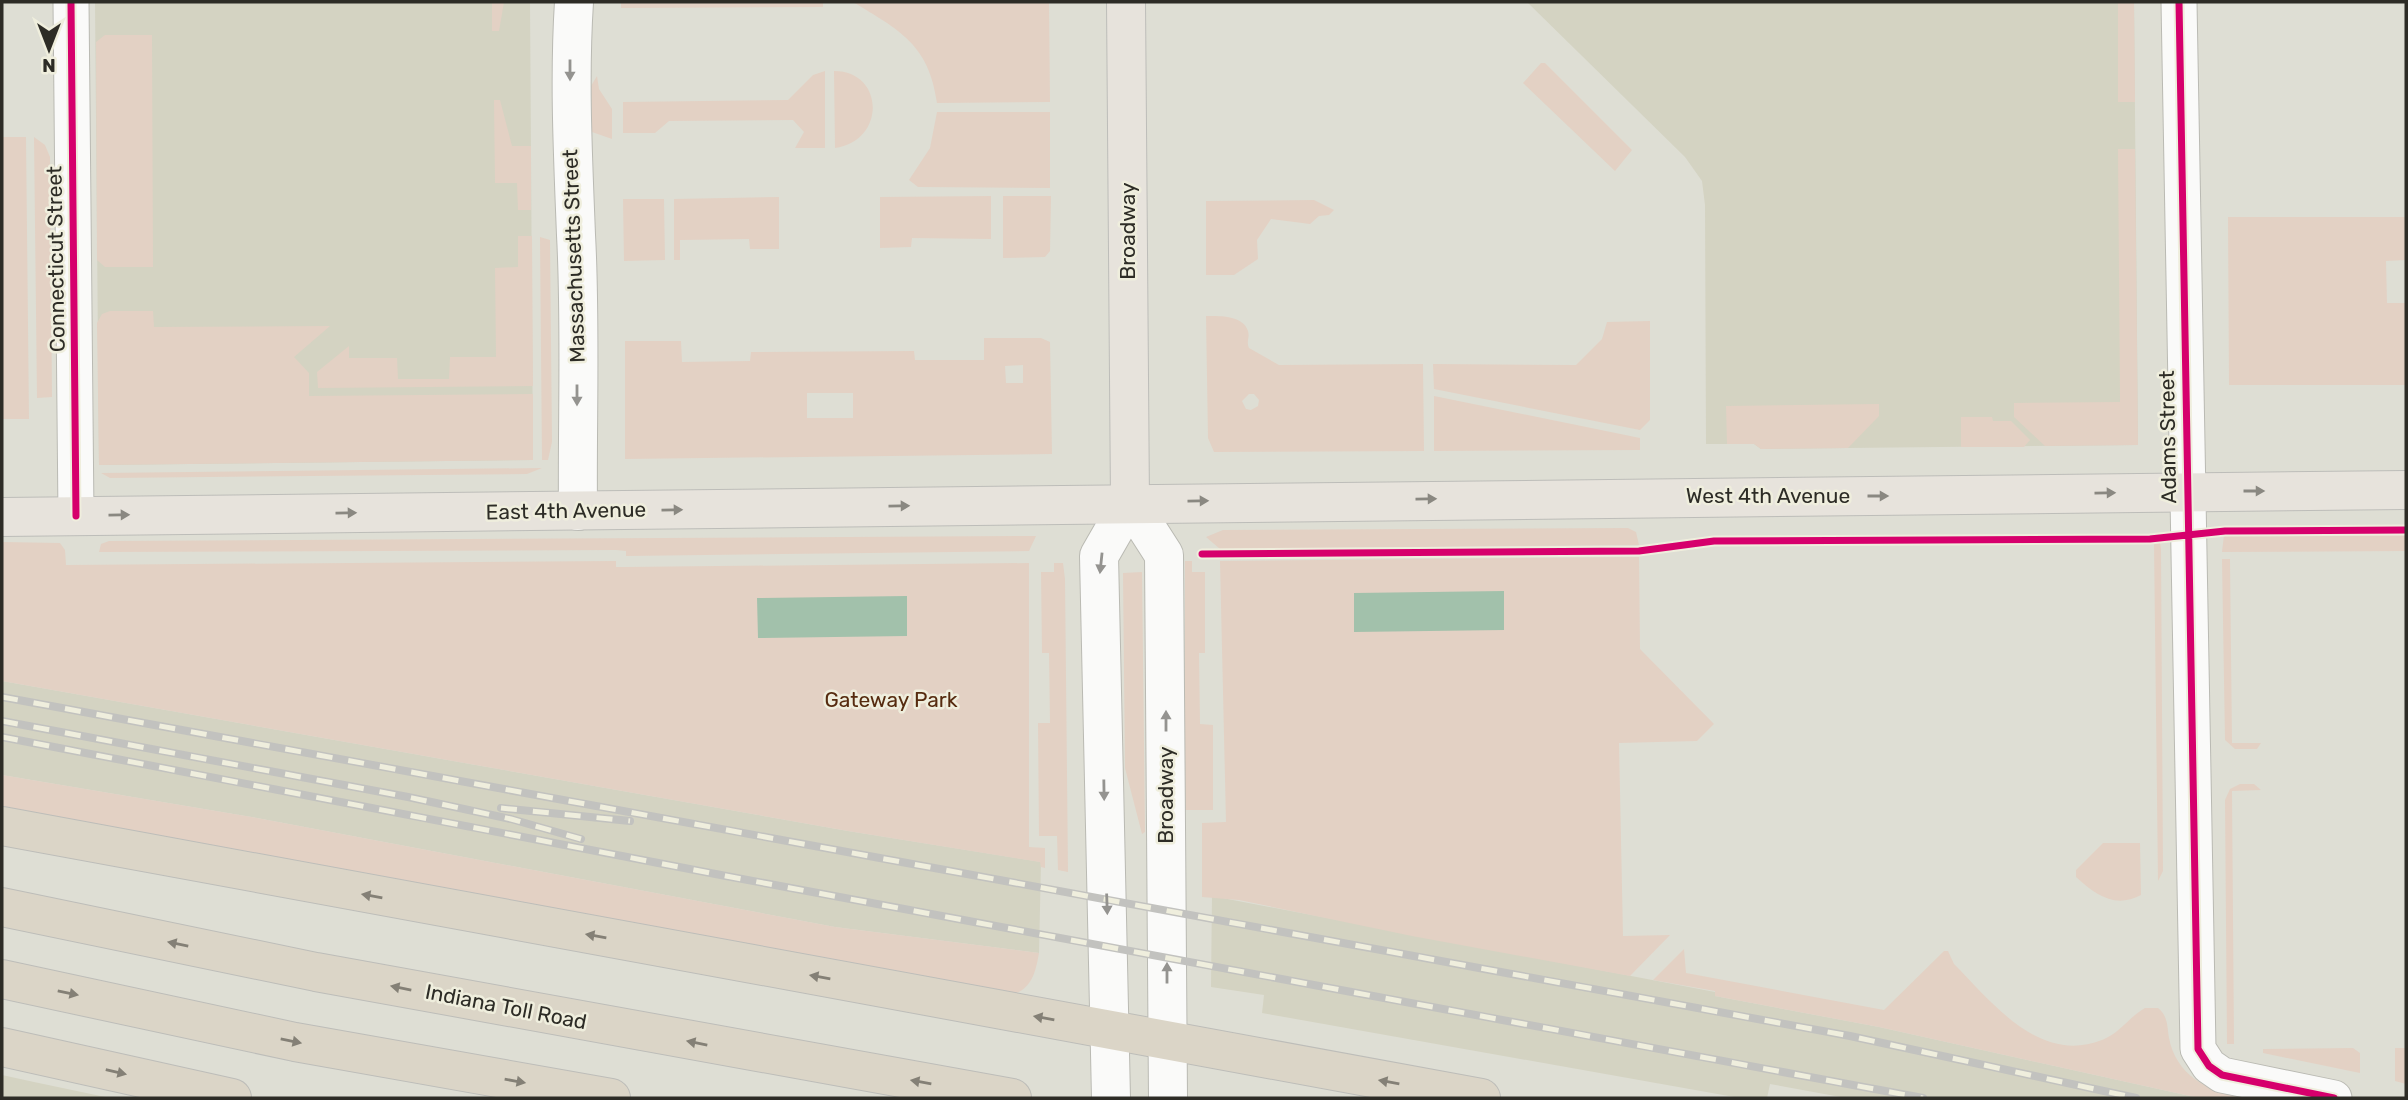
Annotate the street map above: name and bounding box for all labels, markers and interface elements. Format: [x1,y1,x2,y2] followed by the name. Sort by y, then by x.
[14,14,84,84] north arrow
[42,54,56,77] text: N
[565,59,576,81] one-way arrow
[557,149,590,363] street label: Massachusetts Street
[41,166,70,352] street label: Connecticut Street
[1115,182,1140,280] street label: Broadway
[2154,370,2181,504] street label: Adams Street
[571,384,583,406] one-way arrow
[1686,483,1850,508] street label: West 4th Avenue
[2243,486,2265,497] one-way arrow
[2094,487,2116,499] one-way arrow
[1867,490,1889,502] one-way arrow
[1415,493,1437,505] one-way arrow
[1187,495,1209,507] one-way arrow
[486,497,646,524] street label: East 4th Avenue
[889,500,911,512] one-way arrow
[661,504,683,515] one-way arrow
[336,507,358,519] one-way arrow
[108,509,130,521] one-way arrow
[1095,552,1106,574] one-way arrow
[824,687,958,712] park label: Gateway Park
[1160,710,1172,732] one-way arrow
[1153,746,1178,844] street label: Broadway
[1098,779,1110,801] one-way arrow
[361,890,383,901] one-way arrow
[1101,893,1112,915] one-way arrow
[585,931,607,942] one-way arrow
[167,938,189,949] one-way arrow
[1162,962,1173,984] one-way arrow
[809,971,831,982] one-way arrow
[423,979,589,1034] street label: Indiana Toll Road
[390,982,412,993] one-way arrow
[58,988,80,999] one-way arrow
[1033,1012,1055,1023] one-way arrow
[280,1035,302,1046] one-way arrow
[686,1037,708,1048] one-way arrow
[105,1066,127,1077] one-way arrow
[504,1076,526,1087] one-way arrow
[910,1076,932,1087] one-way arrow
[1378,1076,1400,1087] one-way arrow

